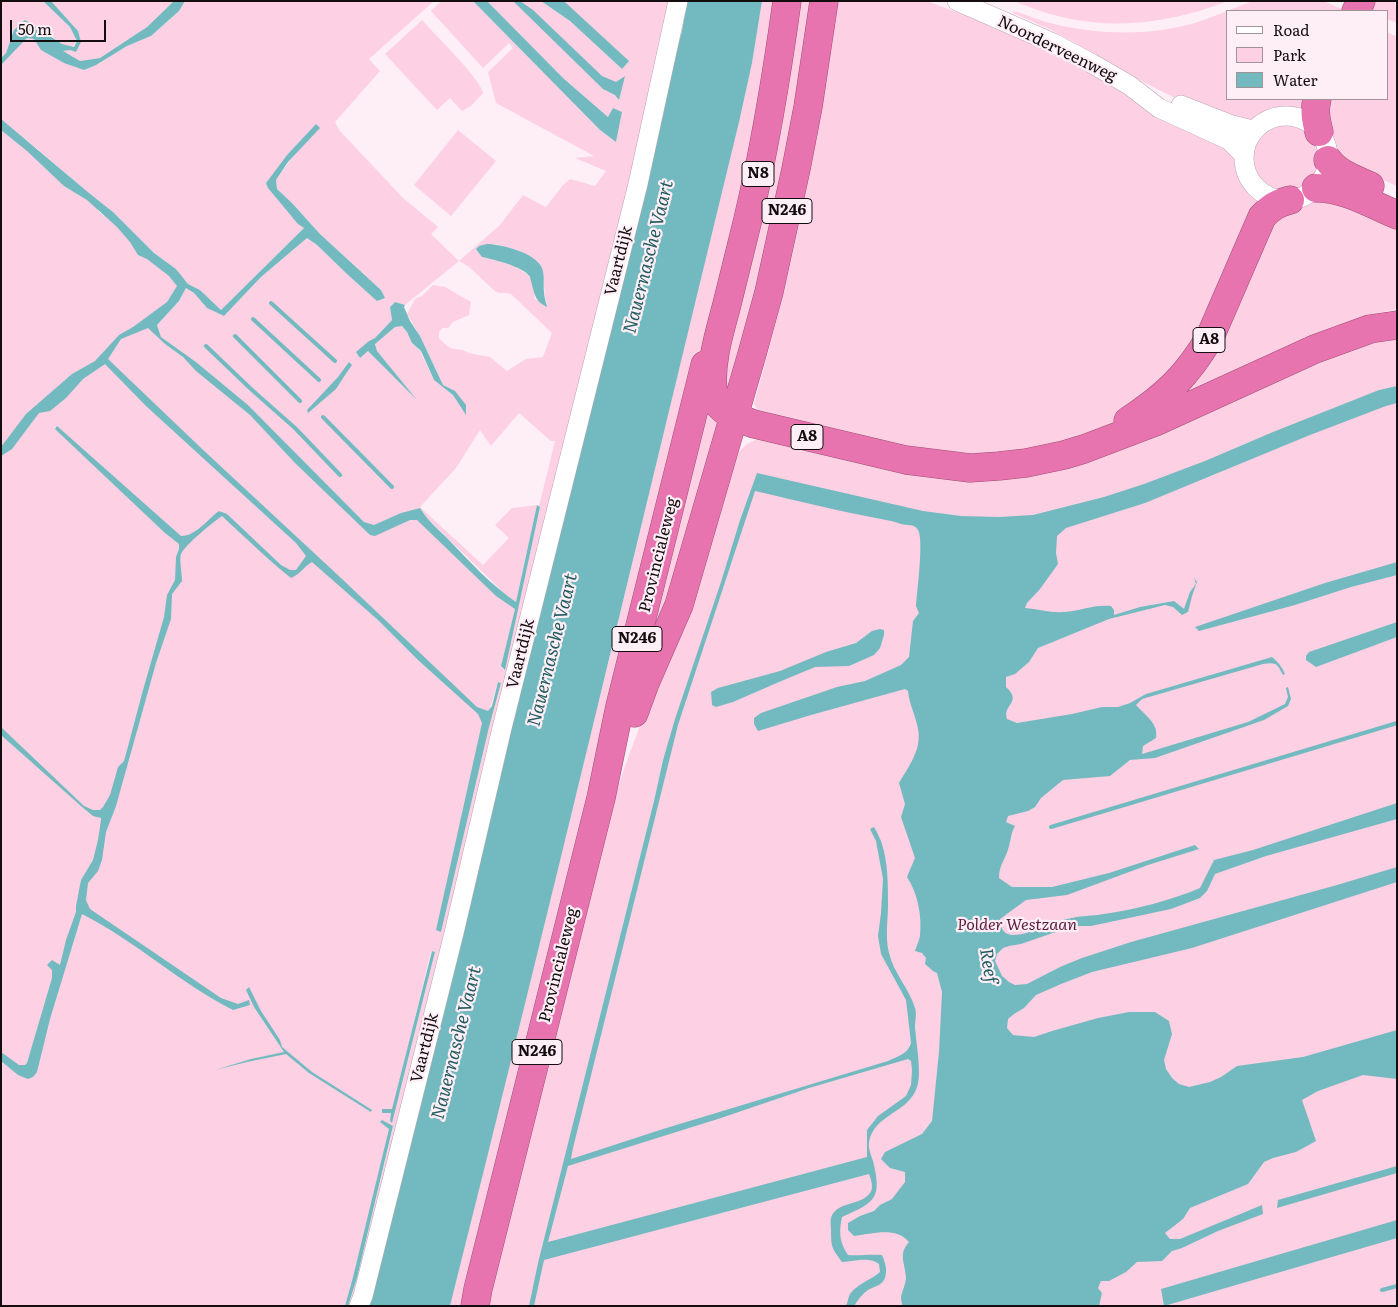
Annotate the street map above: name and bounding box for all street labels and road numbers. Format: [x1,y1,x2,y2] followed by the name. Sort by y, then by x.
[994,12,1120,86] street label: Noorderveenweg
[742,162,774,186] road number: N8
[762,198,812,224] road number: N246
[601,224,637,298] street label: Vaartdijk
[1193,328,1225,352] road number: A8
[791,424,823,450] road number: A8
[635,496,683,614] street label: Provincialeweg
[503,617,539,691] street label: Vaartdijk
[612,626,662,652] road number: N246
[535,906,583,1024] street label: Provincialeweg
[407,1011,443,1085] street label: Vaartdijk
[512,1040,562,1064] road number: N246

